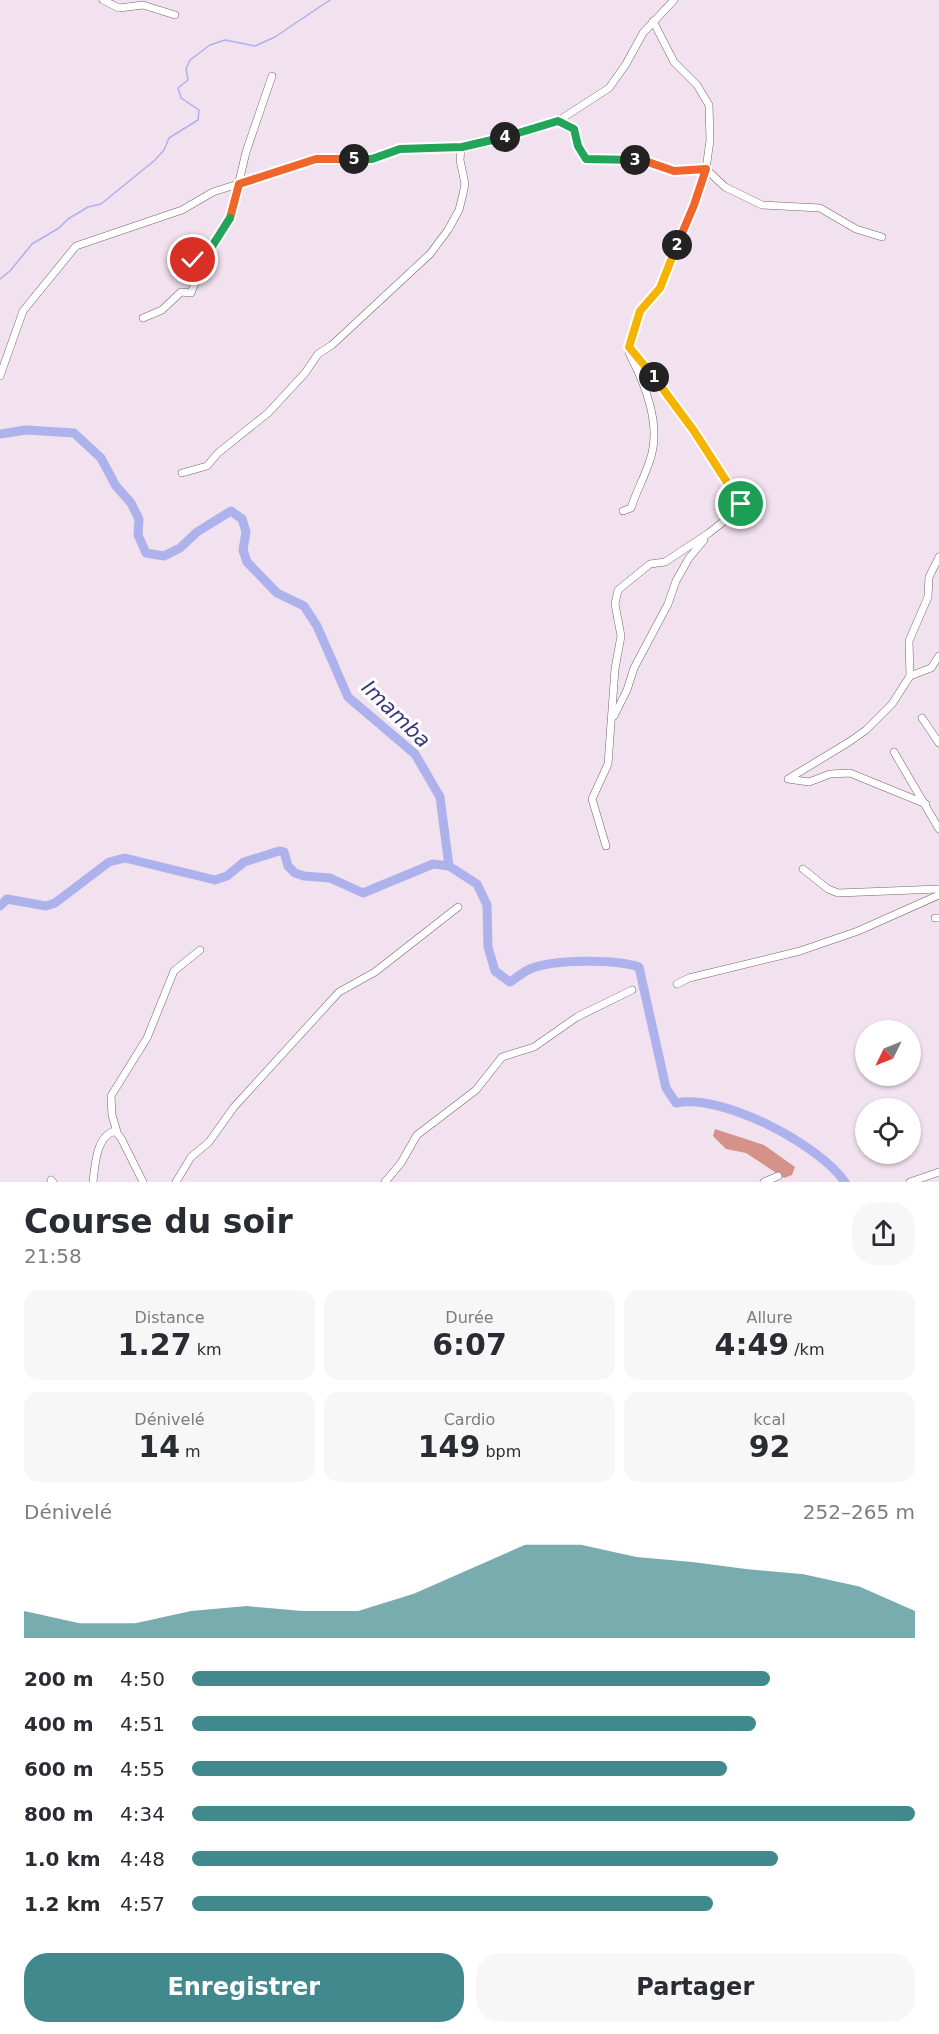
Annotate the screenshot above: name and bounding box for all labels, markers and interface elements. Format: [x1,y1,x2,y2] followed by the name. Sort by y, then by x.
[490,122,520,152] pin: 4
[499,127,511,146] text: 4
[339,144,369,174] pin: 5
[620,145,650,175] pin: 3
[348,149,360,168] text: 5
[629,150,641,169] text: 3
[662,230,692,260] pin: 2
[167,234,218,285] pin
[671,235,683,254] text: 2
[176,243,209,276] icon: check
[639,362,669,392] pin: 1
[648,367,660,386] text: 1
[715,478,766,529] pin
[724,487,757,520] icon: arrive
[357,675,435,753] water label: Imamba
[855,1020,921,1086] north arrow
[855,1020,921,1164] map controls
[855,1098,921,1164] button: locate
[24,1202,293,1241] text: Course du soir
[852,1202,915,1265] button: share
[24,1244,82,1268] text: 21:58
[135,1308,204,1327] text: Distance
[445,1308,494,1327] text: Durée
[746,1308,793,1327] text: Allure
[118,1327,192,1362] text: 1.27
[432,1327,507,1362] text: 6:07
[715,1327,789,1362] text: 4:49
[192,1340,221,1359] text: km
[789,1340,824,1359] text: /km
[134,1410,205,1429] text: Dénivelé
[444,1410,495,1429] text: Cardio
[753,1410,786,1429] text: kcal
[138,1429,180,1464] text: 14
[418,1429,480,1464] text: 149
[749,1429,790,1464] text: 92
[180,1442,201,1461] text: m
[480,1442,521,1461] text: bpm
[24,1500,112,1524] text: Dénivelé
[803,1500,915,1524] text: 252–265 m
[24,1667,94,1691] text: 200 m
[120,1667,165,1691] text: 4:50
[24,1712,94,1736] text: 400 m
[120,1712,165,1736] text: 4:51
[24,1757,94,1781] text: 600 m
[120,1757,165,1781] text: 4:55
[24,1802,94,1826] text: 800 m
[120,1802,165,1826] text: 4:34
[24,1847,101,1871] text: 1.0 km
[120,1847,165,1871] text: 4:48
[24,1892,101,1916] text: 1.2 km
[120,1892,165,1916] text: 4:57
[24,1953,464,2022] button: Enregistrer
[476,1953,915,2022] button: Partager

